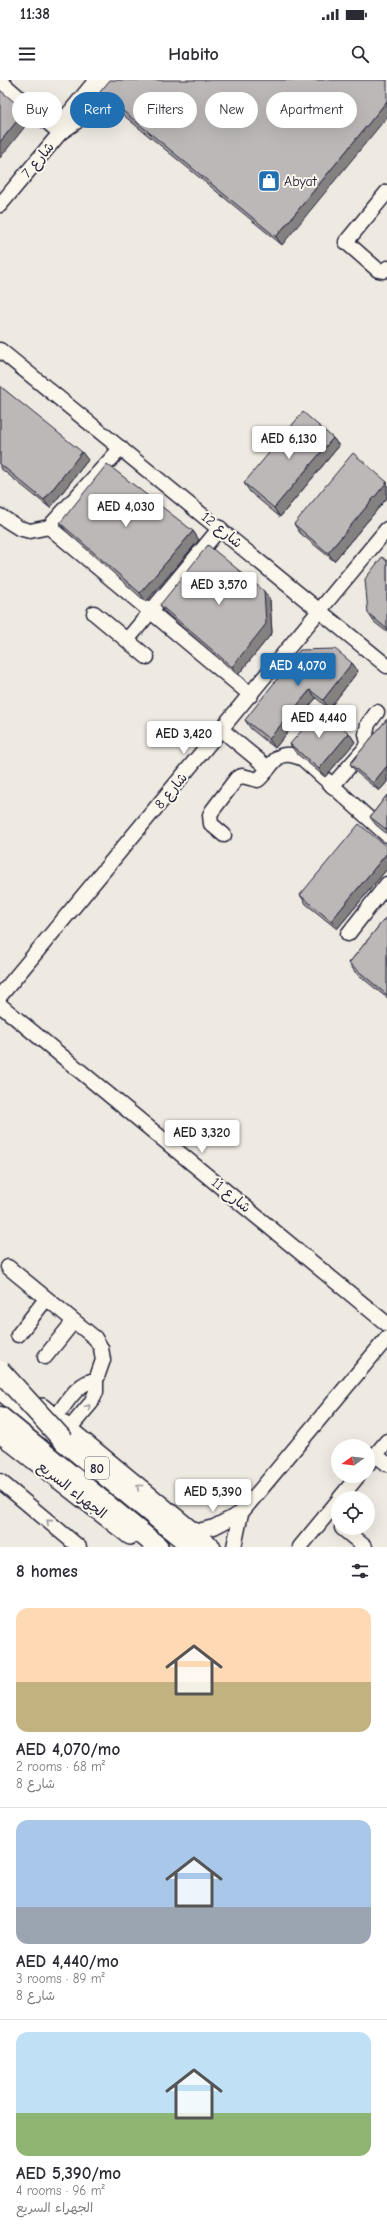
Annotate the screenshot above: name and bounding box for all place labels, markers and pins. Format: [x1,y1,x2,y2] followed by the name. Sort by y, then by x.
[256,168,282,194] shop icon: Abyat
[284,173,318,190] place label: Abyat
[243,426,335,460] pin: AED 6,130
[80,494,172,528] pin: AED 4,030
[173,572,265,606] pin: AED 3,570
[252,653,344,687] pin: AED 4,070
[273,705,365,739] pin: AED 4,440
[138,721,230,755] pin: AED 3,420
[156,1120,248,1154] pin: AED 3,320
[167,1479,259,1513] pin: AED 5,390

